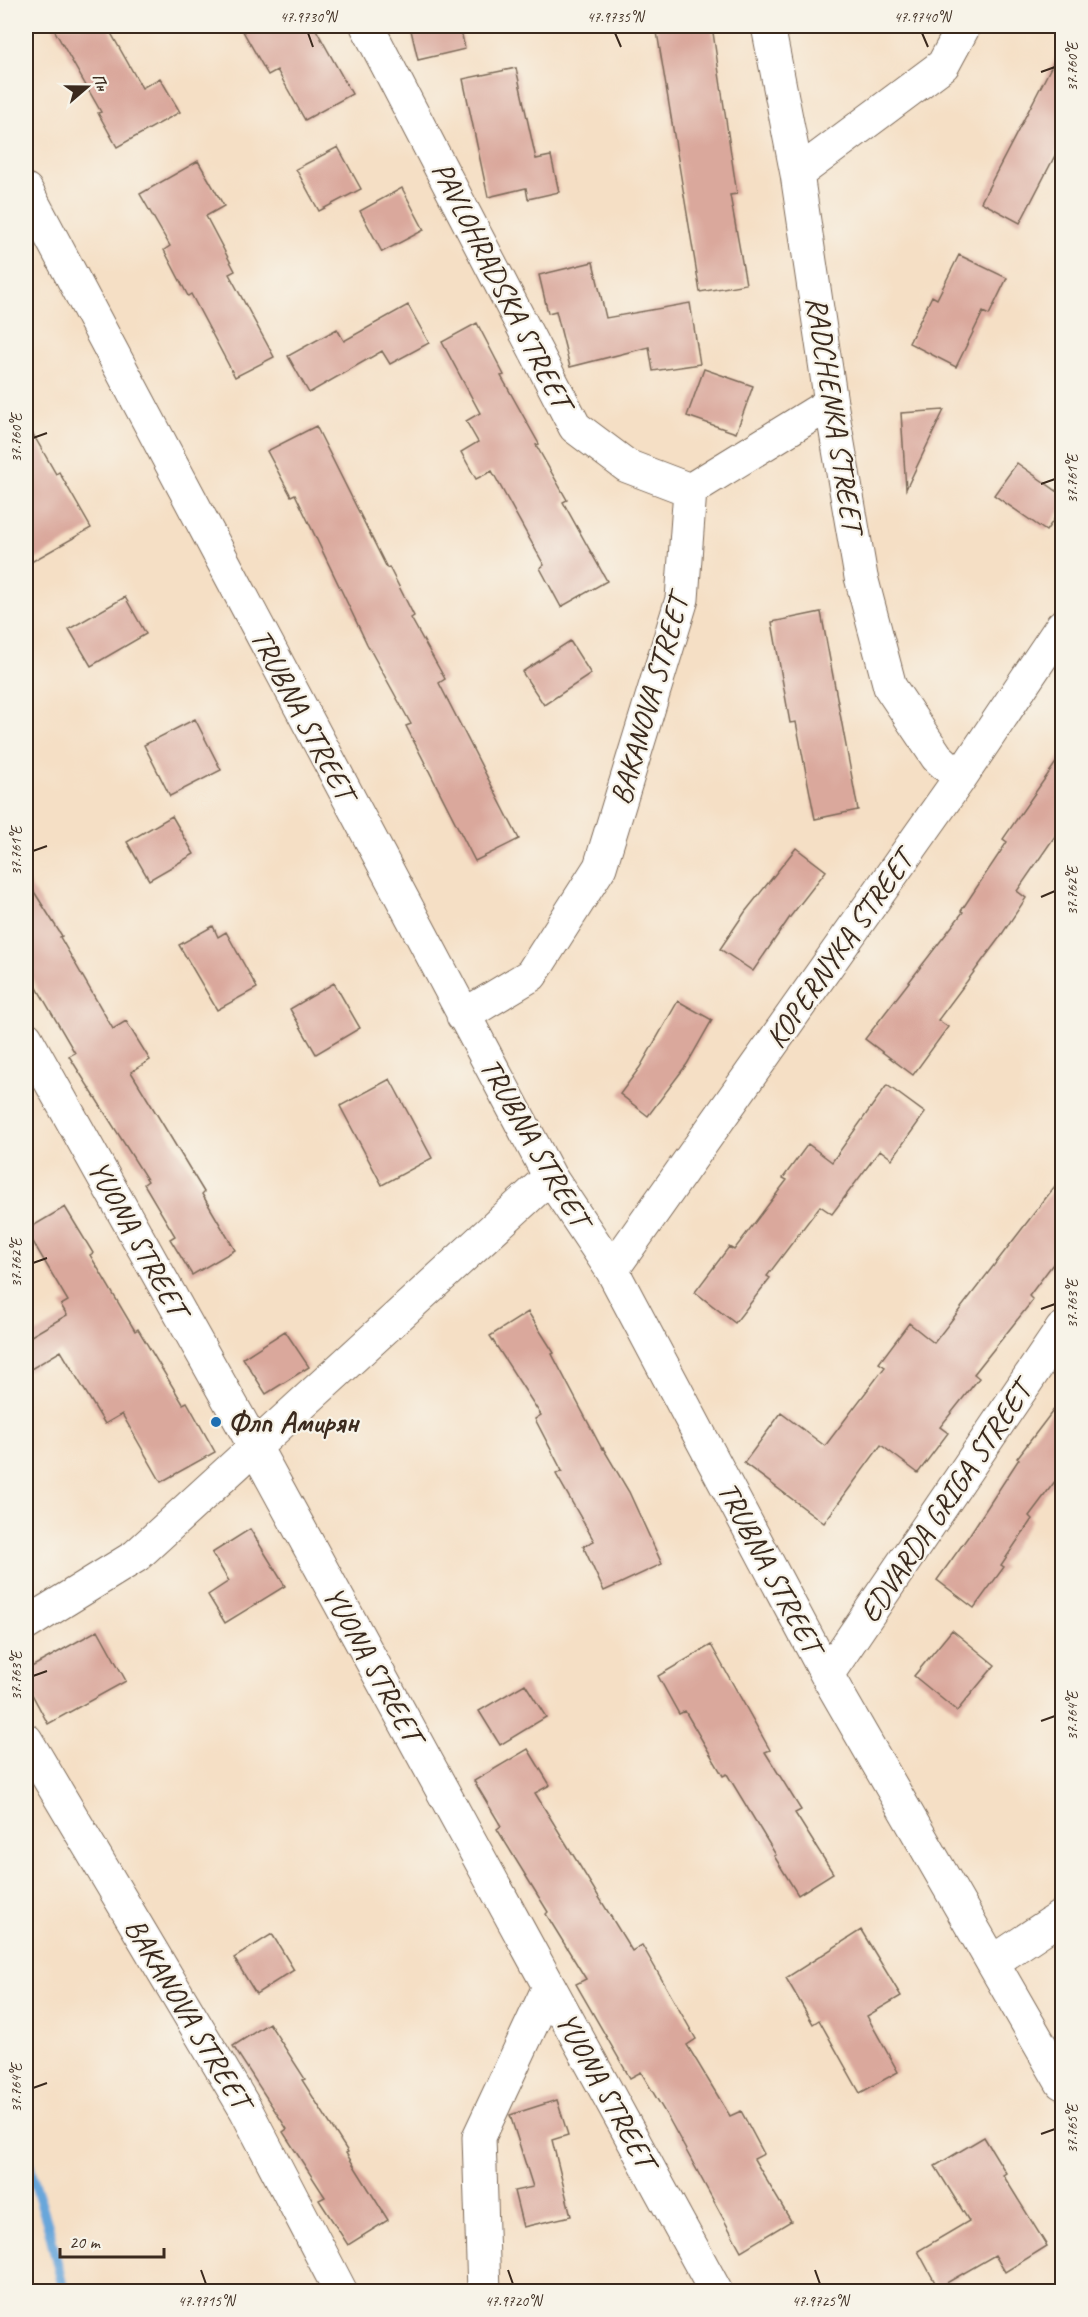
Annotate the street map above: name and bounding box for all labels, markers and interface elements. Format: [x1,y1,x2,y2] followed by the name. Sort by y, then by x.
[280,8,339,27] text: 47.9730°N
[587,8,646,27] text: 47.9735°N
[894,8,953,27] text: 47.9740°N
[1063,40,1082,91] text: 37.760°E
[57,57,117,117] north arrow
[88,71,113,94] text: Пн
[423,155,584,421] street label: PAVLOHRADSKA STREET
[798,294,873,541] street label: RADCHENKA STREET
[7,411,26,462] text: 37.760°E
[1063,452,1082,503] text: 37.761°E
[601,584,699,809] street label: BAKANOVA STREET
[242,622,367,812] street label: TRUBNA STREET
[7,824,26,875] text: 37.761°E
[757,838,925,1055] street label: KOPERNYKA STREET
[1063,864,1082,915] text: 37.762°E
[472,1051,602,1239] street label: TRUBNA STREET
[80,1153,200,1329] street label: YUONA STREET
[7,1236,26,1287] text: 37.762°E
[1063,1277,1082,1328] text: 37.763°E
[850,1369,1044,1629] street label: EDVARDA GRIGA STREET
[228,1403,360,1441] place label: Флп Амирян
[209,1415,223,1429] marker: Флп Амирян
[709,1475,834,1665] street label: TRUBNA STREET
[315,1579,435,1755] street label: YUONA STREET
[7,1649,26,1700] text: 37.763°E
[1063,1689,1082,1740] text: 37.764°E
[116,1911,263,2121] street label: BAKANOVA STREET
[548,2005,668,2181] street label: YUONA STREET
[7,2061,26,2112] text: 37.764°E
[1063,2102,1082,2153] text: 37.765°E
[60,2221,164,2259] scale bar
[69,2231,102,2253] text: 20 m
[178,2292,237,2311] text: 47.9715°N
[485,2292,544,2311] text: 47.9720°N
[792,2292,851,2311] text: 47.9725°N

